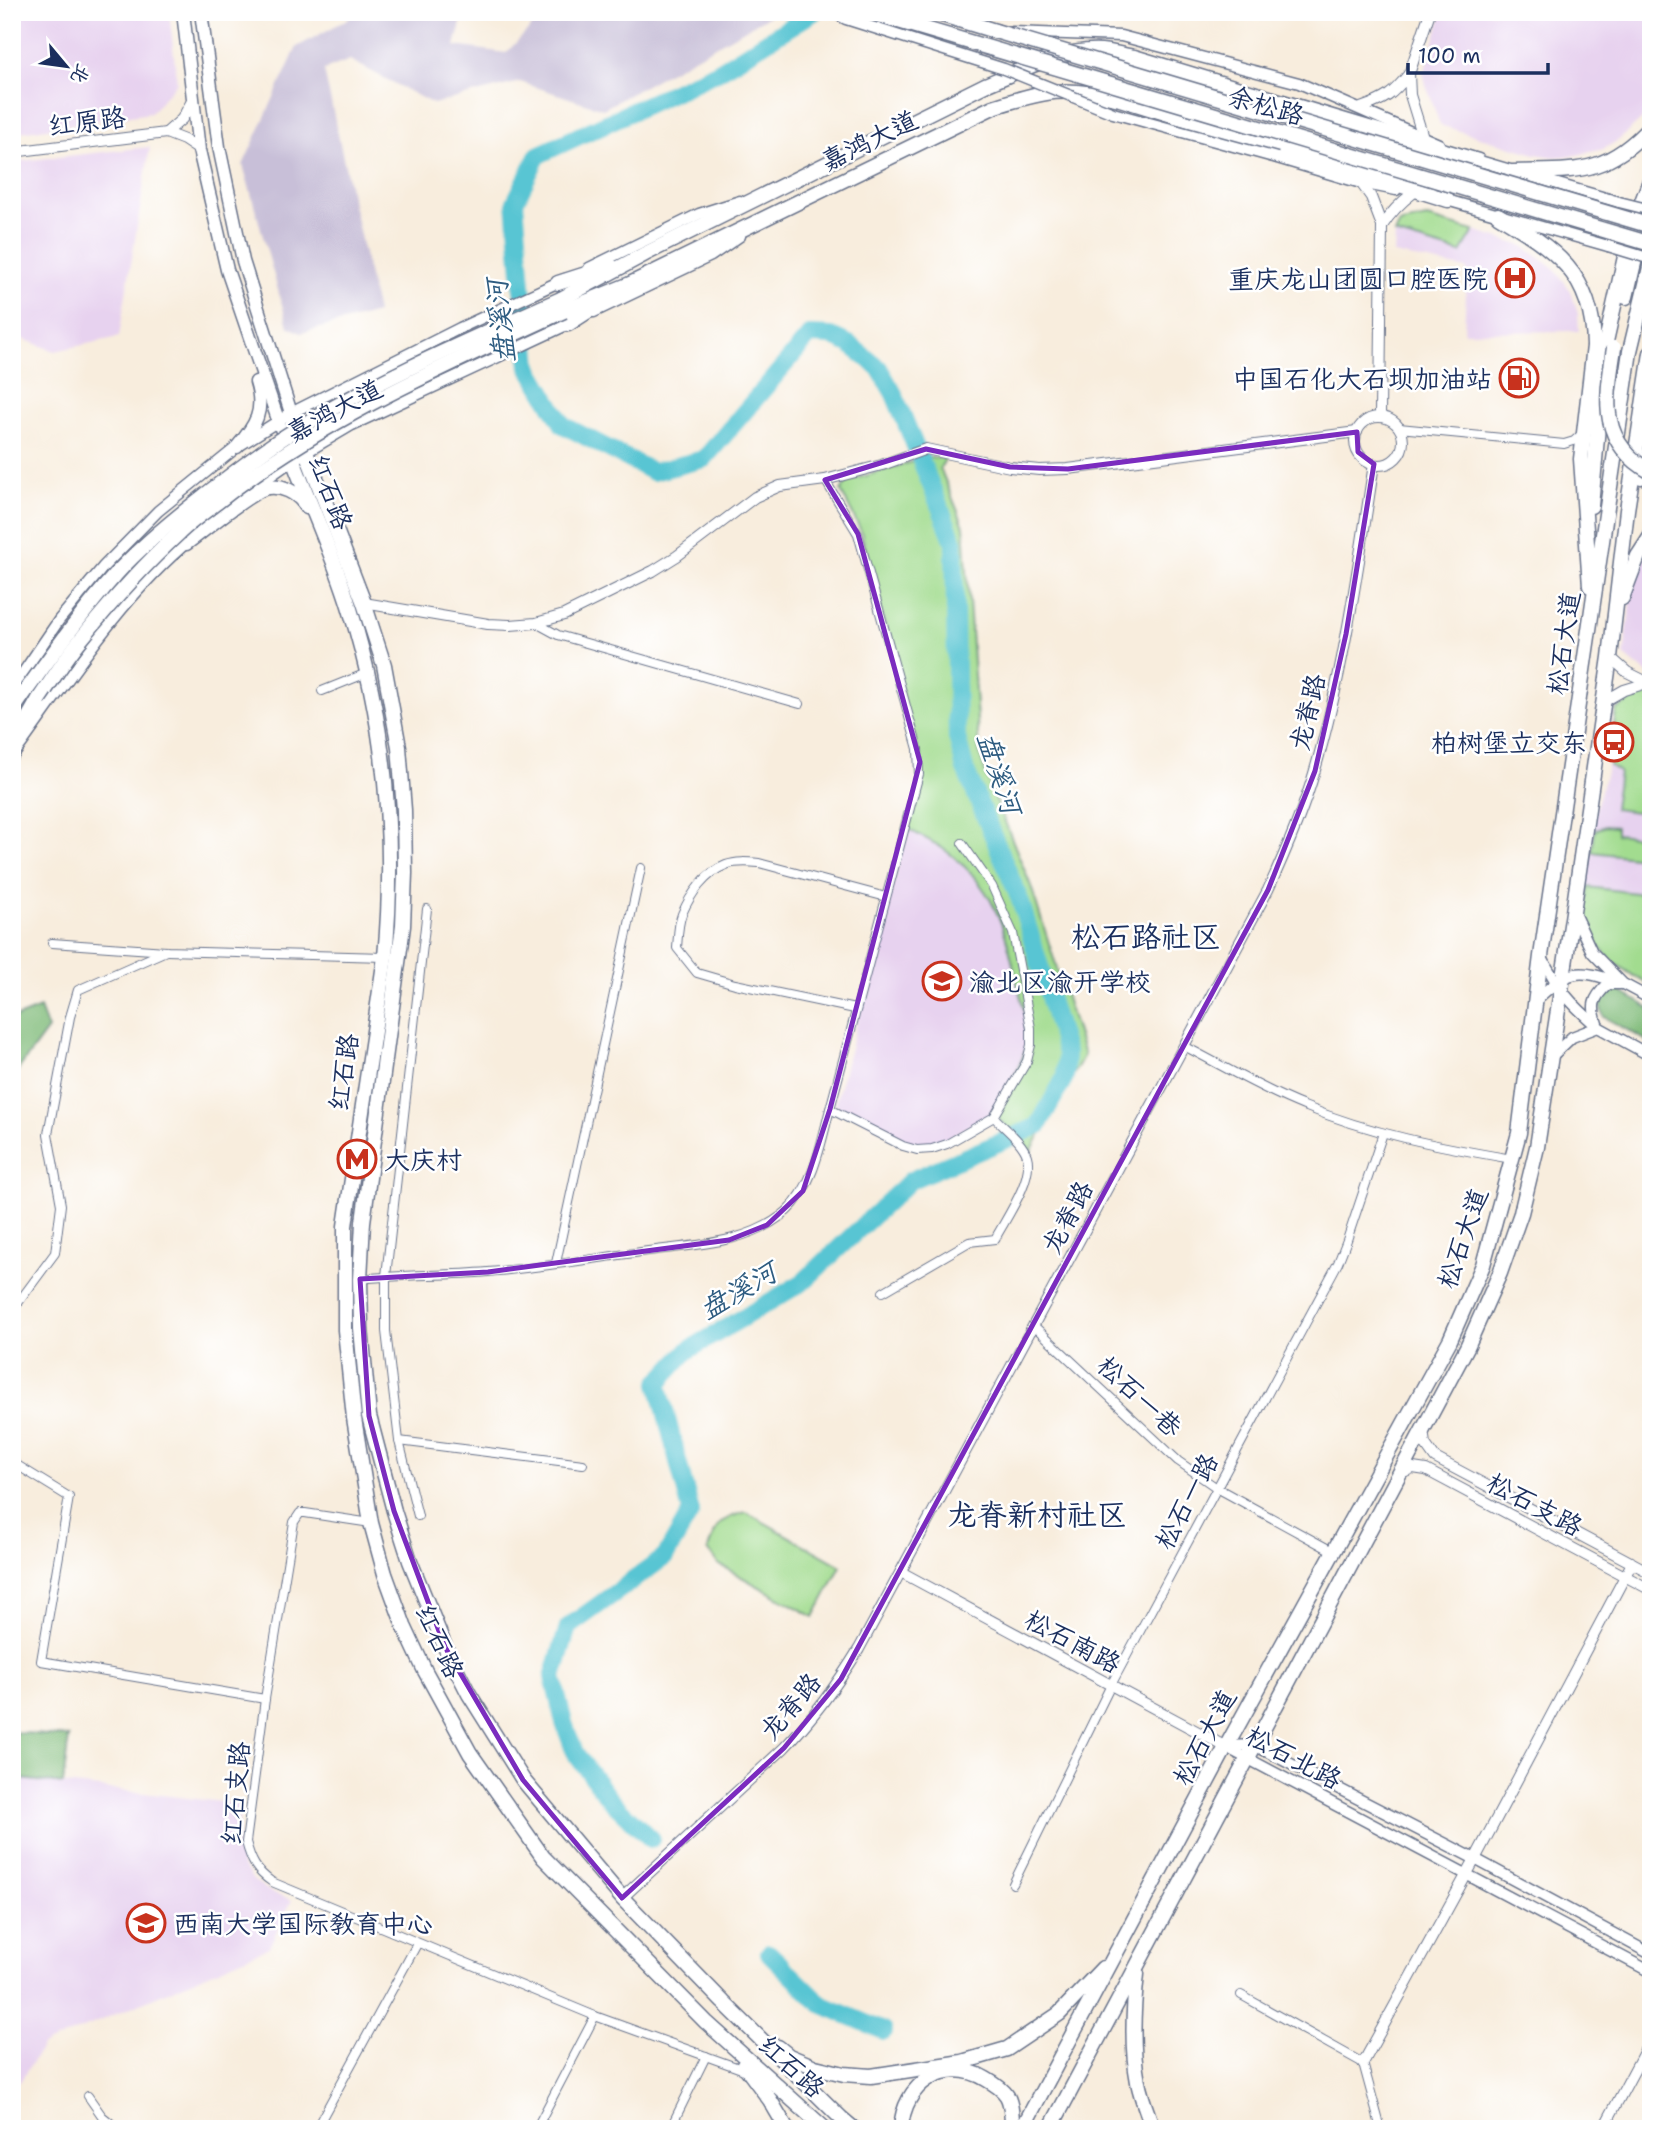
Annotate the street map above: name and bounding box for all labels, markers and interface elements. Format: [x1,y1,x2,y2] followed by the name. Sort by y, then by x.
[32,32,102,102] north arrow
[1408,32,1548,76] scale bar
[1418,42,1481,70] text: 100 m
[65,60,96,88] text: 北
[1224,77,1308,133] street label: 余松路
[46,99,128,143] street label: 红原路
[815,101,923,179] street label: 嘉鸿大道
[1494,257,1536,299] hospital icon: 重庆龙山团圆口腔医院
[1228,261,1488,296] place label: 重庆龙山团圆口腔医院
[476,273,523,365] water label: 盘溪河
[1498,357,1540,399] fuel station icon: 中国石化大石坝加油站
[1232,361,1492,396] place label: 中国石化大石坝加油站
[280,370,388,450] street label: 嘉鸿大道
[301,449,361,535] street label: 红石路
[1538,589,1588,697] street label: 松石大道
[1281,670,1333,754] street label: 龙脊路
[1593,721,1635,763] bus stop icon: 柏树堡立交东
[1431,725,1587,760] place label: 柏树堡立交东
[969,727,1032,823] water label: 盘溪河
[1071,916,1221,957] district label: 松石路社区
[921,960,963,1002] school or university icon: 渝北区渝开学校
[969,964,1151,999] place label: 渝北区渝开学校
[320,1031,366,1113] street label: 红石路
[336,1138,378,1180] metro station icon: 大庆村
[384,1142,462,1177] place label: 大庆村
[1033,1174,1101,1260] street label: 龙脊路
[1429,1183,1495,1293] street label: 松石大道
[692,1251,787,1327] water label: 盘溪河
[1090,1348,1190,1444] street label: 松石一巷
[1146,1447,1226,1555] street label: 松石一路
[1481,1464,1589,1544] street label: 松石支路
[947,1494,1127,1535] district label: 龙脊新村社区
[408,1598,472,1684] street label: 红石路
[1019,1601,1127,1681] street label: 松石南路
[752,1665,828,1747] street label: 龙脊路
[1164,1683,1244,1791] street label: 松石大道
[1240,1717,1348,1797] street label: 松石北路
[213,1740,257,1846] street label: 红石支路
[125,1902,167,1944] school or university icon: 西南大学国际教育中心
[173,1906,433,1941] place label: 西南大学国际教育中心
[751,2027,833,2105] street label: 红石路

